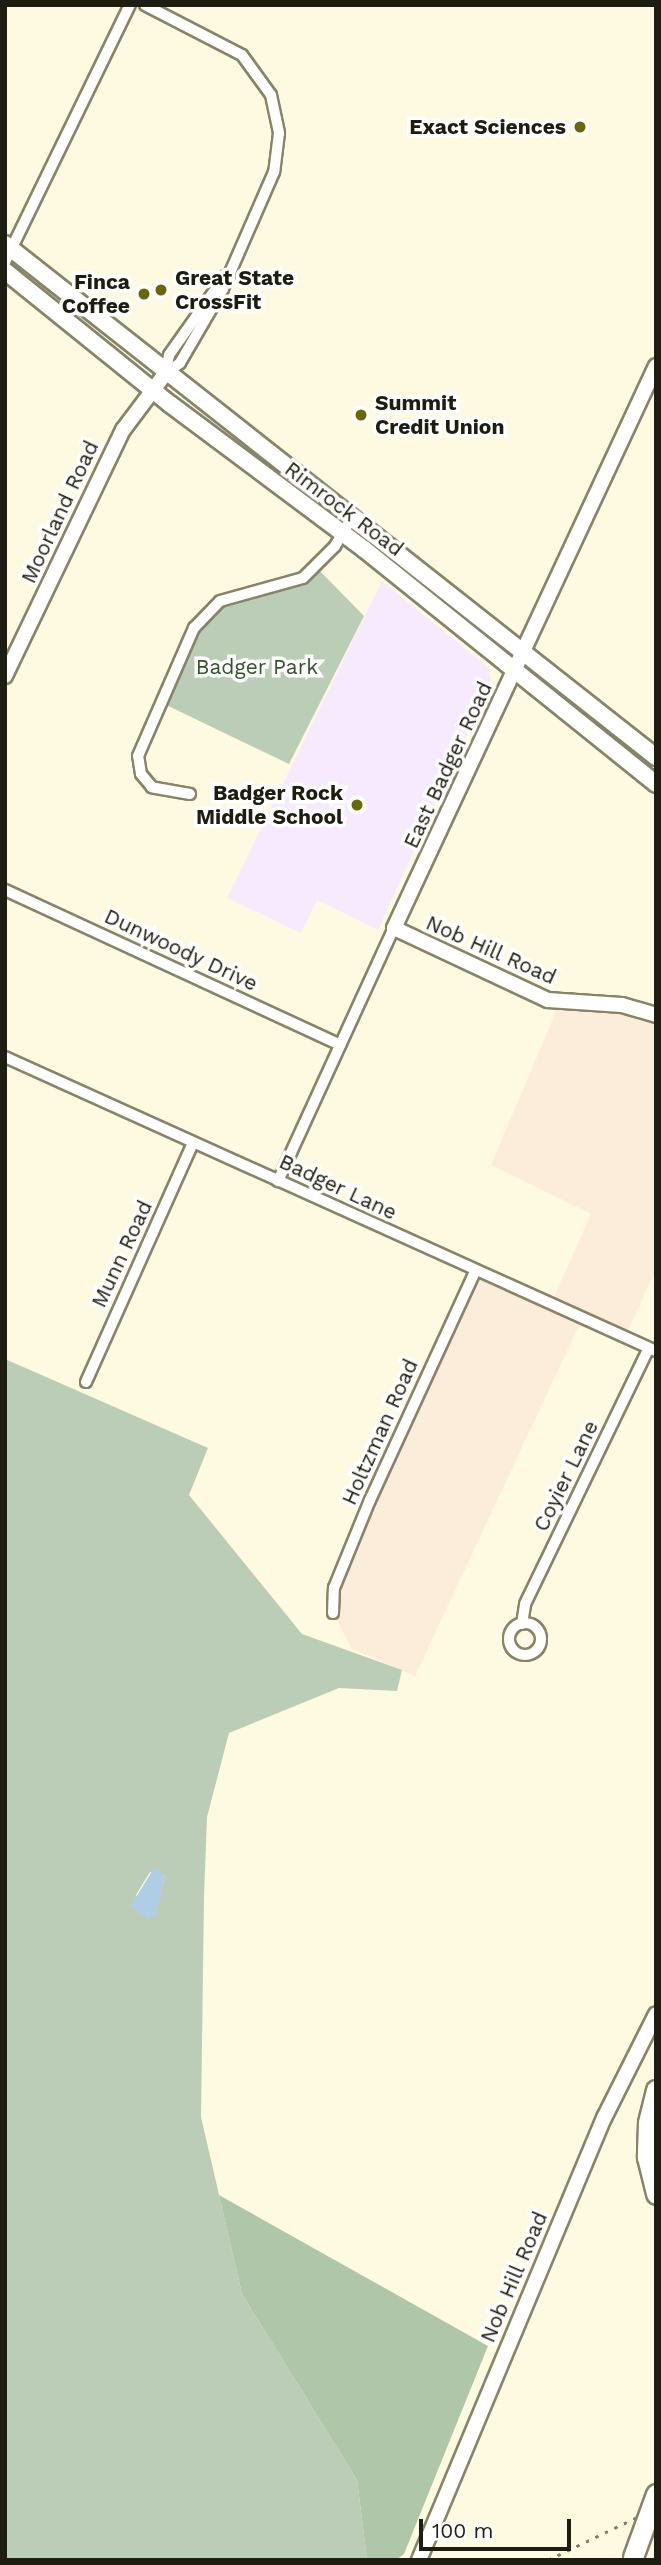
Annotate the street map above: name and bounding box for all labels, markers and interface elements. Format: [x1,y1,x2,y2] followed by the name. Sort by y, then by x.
[409,114,566,140] place label: Exact Sciences
[572,119,588,135] marker: Exact Sciences
[175,265,294,315] place label: Great State CrossFit
[62,269,130,319] place label: Finca Coffee
[153,282,169,298] marker: Great State CrossFit
[136,286,152,302] marker: Finca Coffee
[375,390,504,440] place label: Summit Credit Union
[353,407,369,423] marker: Summit Credit Union
[16,437,104,587] street label: Moorland Road
[280,456,408,562] street label: Rimrock Road
[196,654,318,680] park label: Badger Park
[398,677,498,853] street label: East Badger Road
[196,780,343,830] place label: Badger Rock Middle School
[349,797,365,813] marker: Badger Rock Middle School
[100,903,262,997] street label: Dunwoody Drive
[422,910,560,990] street label: Nob Hill Road
[275,1149,401,1225] street label: Badger Lane
[86,1196,158,1312] street label: Munn Road
[337,1355,423,1509] street label: Holtzman Road
[528,1416,604,1536] street label: Coyier Lane
[475,2207,553,2347] street label: Nob Hill Road
[423,2506,575,2550] scale bar
[432,2518,494,2543] text: 100 m

